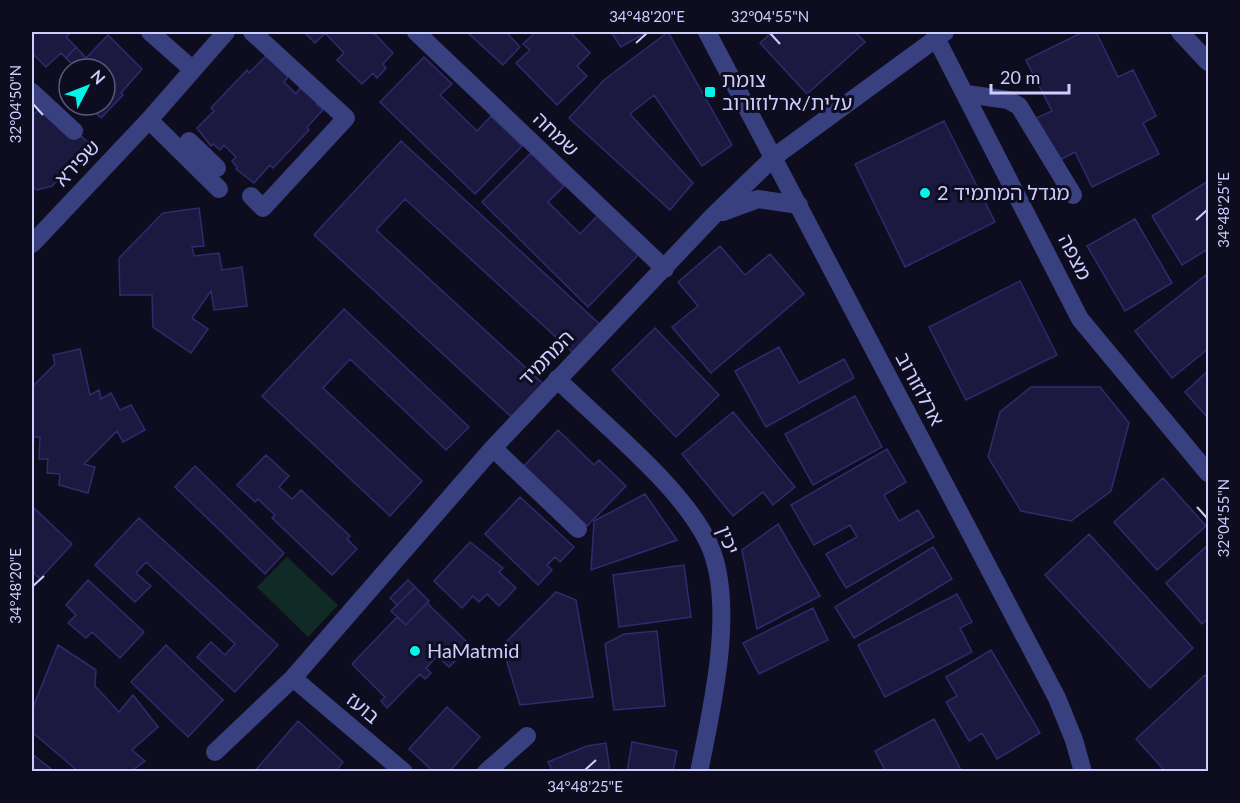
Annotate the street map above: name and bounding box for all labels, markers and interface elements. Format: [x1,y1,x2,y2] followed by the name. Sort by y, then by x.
[609,7,685,25] text: 34°48'20"E
[731,7,809,25] text: 32°04'55"N
[57,57,117,117] north arrow
[991,57,1069,95] scale bar
[6,65,24,143] text: 32°04'50"N
[87,66,110,88] text: N
[1000,66,1040,88] text: 20 m
[722,67,852,114] place label: צומת עלית/ארלוזורוב
[703,85,717,99] marker: צומת עלית/ארלוזורוב
[529,106,584,161] street label: שמחה
[49,134,104,190] street label: שפירא
[1214,172,1232,248] text: 34°48'25"E
[937,180,1070,204] place label: מגדל המתמיד 2
[918,186,932,200] marker: מגדל המתמיד 2
[1054,230,1098,284] street label: מצפה
[513,324,578,390] street label: המתמיד
[892,348,950,429] street label: ארלוזורוב
[1214,479,1232,557] text: 32°04'55"N
[713,522,745,557] street label: יכין
[6,548,24,624] text: 34°48'20"E
[427,638,519,662] place label: HaMatmid
[408,644,422,658] marker: HaMatmid
[342,686,385,728] street label: בועז
[547,777,623,795] text: 34°48'25"E

